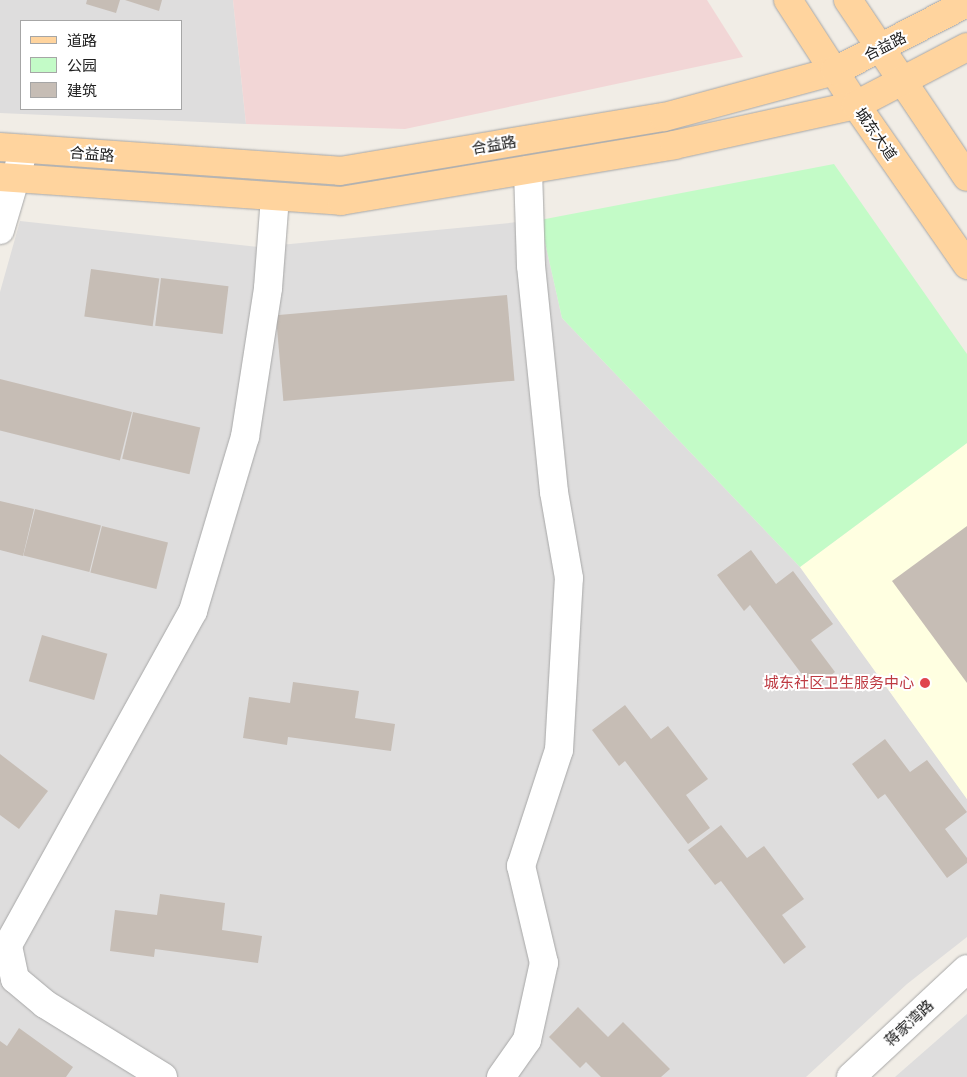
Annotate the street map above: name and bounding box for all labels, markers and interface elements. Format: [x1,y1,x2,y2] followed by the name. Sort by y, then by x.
[20,20,182,110] legend
[861,28,909,64] street label: 合益路
[67,30,97,51] text: 道路
[67,55,97,76] text: 公园
[67,80,97,101] text: 建筑
[851,104,901,164] street label: 城东大道
[470,132,518,158] street label: 合益路
[69,143,115,165] street label: 合益路
[764,674,914,692] place label: 城东社区卫生服务中心
[918,676,932,690] marker: 城东社区卫生服务中心
[881,996,937,1050] street label: 蒋家湾路

